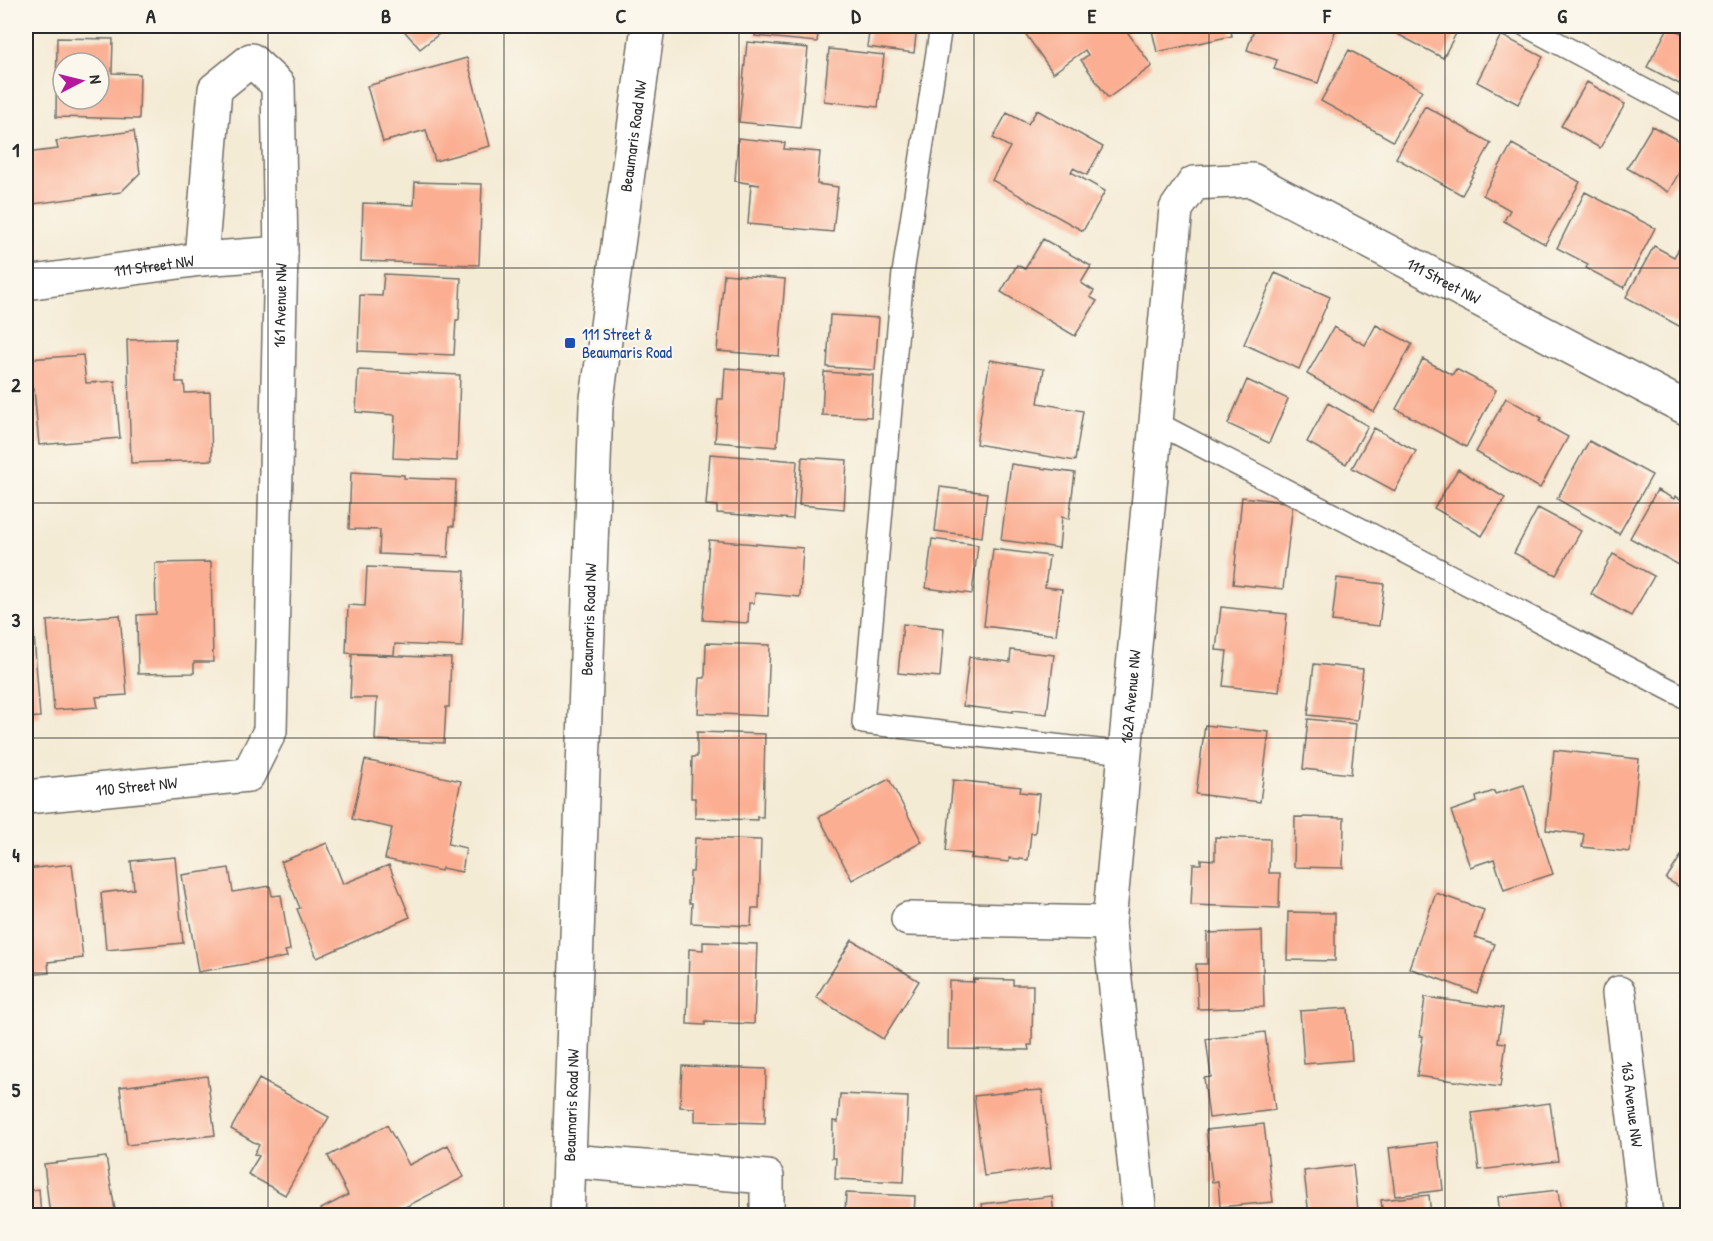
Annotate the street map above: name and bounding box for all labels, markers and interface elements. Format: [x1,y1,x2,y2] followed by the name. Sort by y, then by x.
[146,2,156,29] text: A
[381,2,391,29] text: B
[616,2,627,29] text: C
[851,2,861,29] text: D
[1088,2,1097,29] text: E
[1322,2,1332,29] text: F
[1557,2,1567,29] text: G
[51,51,111,111] north arrow
[84,74,107,85] text: N
[614,79,651,193] street label: Beaumaris Road NW
[12,136,20,163] text: 1
[112,249,195,282] street label: 111 Street NW
[1403,252,1485,309] street label: 111 Street NW
[268,263,292,348] street label: 161 Avenue NW
[582,323,672,363] place label: 111 Street & Beaumaris Road
[563,336,577,350] marker: 111 Street & Beaumaris Road
[11,371,21,398] text: 2
[575,563,601,676] street label: Beaumaris Road NW
[12,606,21,633] text: 3
[1115,649,1146,744] street label: 162A Avenue NW
[95,771,178,801] street label: 110 Street NW
[12,841,20,868] text: 4
[558,1048,584,1162] street label: Beaumaris Road NW
[1616,1060,1649,1148] street label: 163 Avenue NW
[12,1076,21,1103] text: 5

